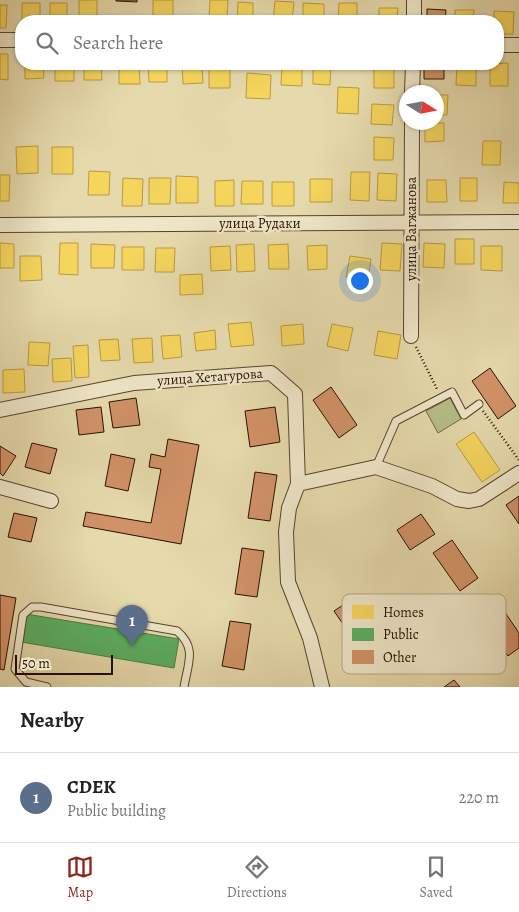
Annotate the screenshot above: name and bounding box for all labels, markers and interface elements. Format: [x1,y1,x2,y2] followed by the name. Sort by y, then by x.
[15,15,504,70] search box
[33,29,61,57] icon: search
[73,30,163,56] text: Search here
[399,85,444,130] north arrow
[402,176,421,282] street label: улица Вагжанова
[218,214,301,233] street label: улица Рудаки
[347,268,373,294] your location
[155,364,264,390] street label: улица Хетагурова
[342,594,506,674] legend
[383,603,424,622] text: Homes
[116,605,148,646] pin: 1
[383,625,419,644] text: Public
[383,648,417,667] text: Other
[15,652,112,675] scale bar
[22,654,50,673] text: 50 m
[20,706,83,734] text: Nearby
[67,774,116,800] text: CDEK
[33,787,39,809] text: 1
[459,787,499,809] text: 220 m
[67,800,166,822] text: Public building
[66,853,94,902] tab: Map
[227,853,287,902] tab: Directions
[420,853,453,902] tab: Saved

